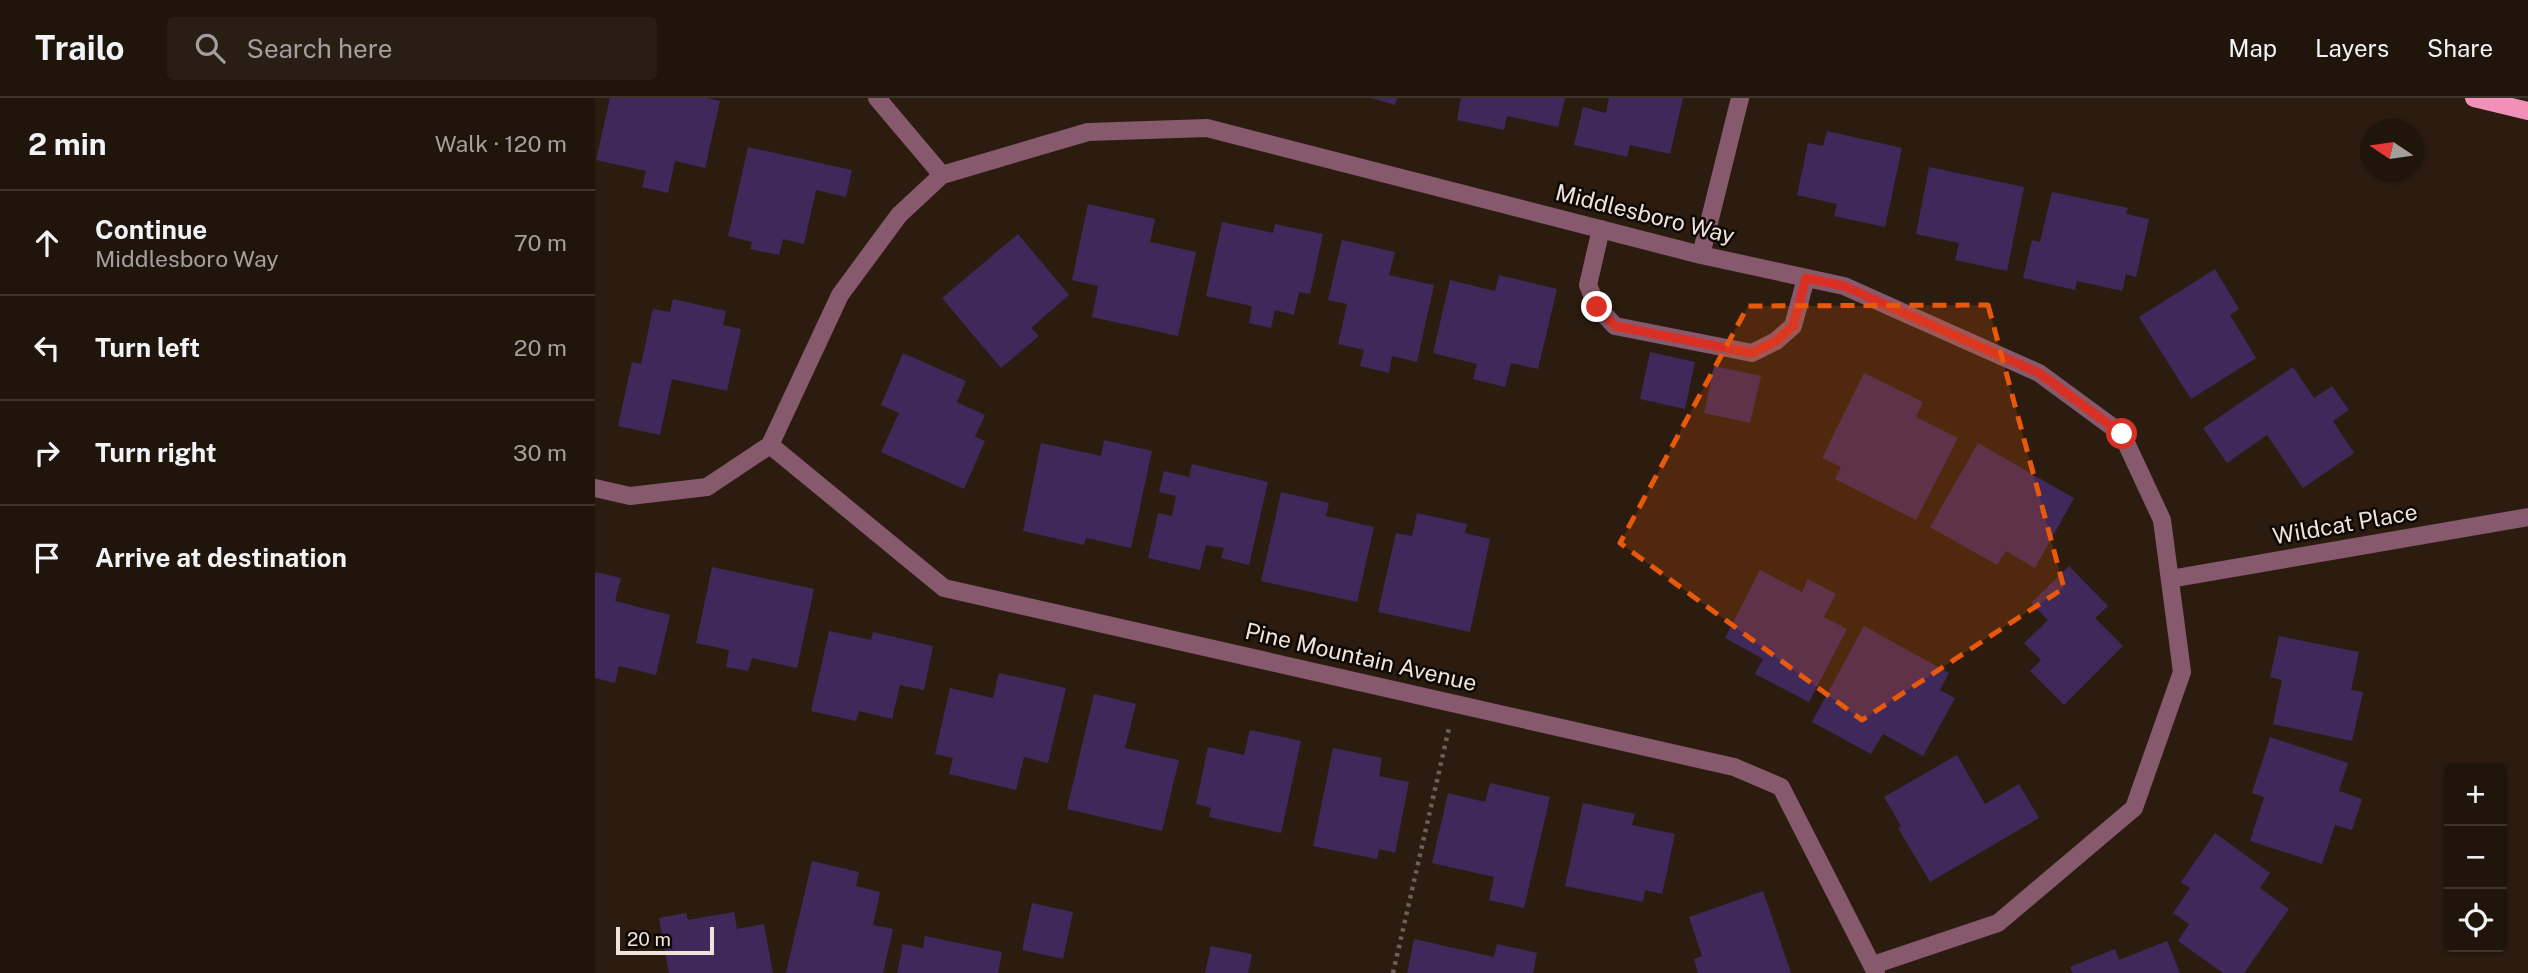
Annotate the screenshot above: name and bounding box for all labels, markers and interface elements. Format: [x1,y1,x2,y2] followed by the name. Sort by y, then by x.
[167,17,657,80] search box
[35,29,125,67] text: Trailo
[191,29,229,67] icon: search
[247,33,392,64] text: Search here
[2228,34,2277,62] text: Map
[2315,34,2389,62] text: Layers
[2427,34,2493,62] text: Share
[2360,119,2423,182] north arrow
[28,126,107,162] text: 2 min
[435,130,567,157] text: Walk · 120 m
[1553,178,1737,249] street label: Middlesboro Way
[95,214,207,245] text: Continue
[28,224,66,262] icon: ahead
[514,229,567,256] text: 70 m
[95,245,279,272] text: Middlesboro Way
[1581,291,1612,322] route end
[28,329,66,367] icon: left
[95,332,200,363] text: Turn left
[514,334,567,361] text: 20 m
[2106,418,2137,449] route start
[28,434,66,472] icon: right
[95,437,217,468] text: Turn right
[513,439,567,466] text: 30 m
[2270,497,2419,550] street label: Wildcat Place
[28,539,66,577] icon: arrive
[95,542,347,573] text: Arrive at destination
[1243,617,1480,696] street label: Pine Mountain Avenue
[2444,763,2507,952] map controls
[2444,763,2507,826] button: +
[2444,826,2507,889] button: −
[2444,889,2507,952] button: locate
[616,924,714,956] scale bar
[627,928,671,950] text: 20 m

